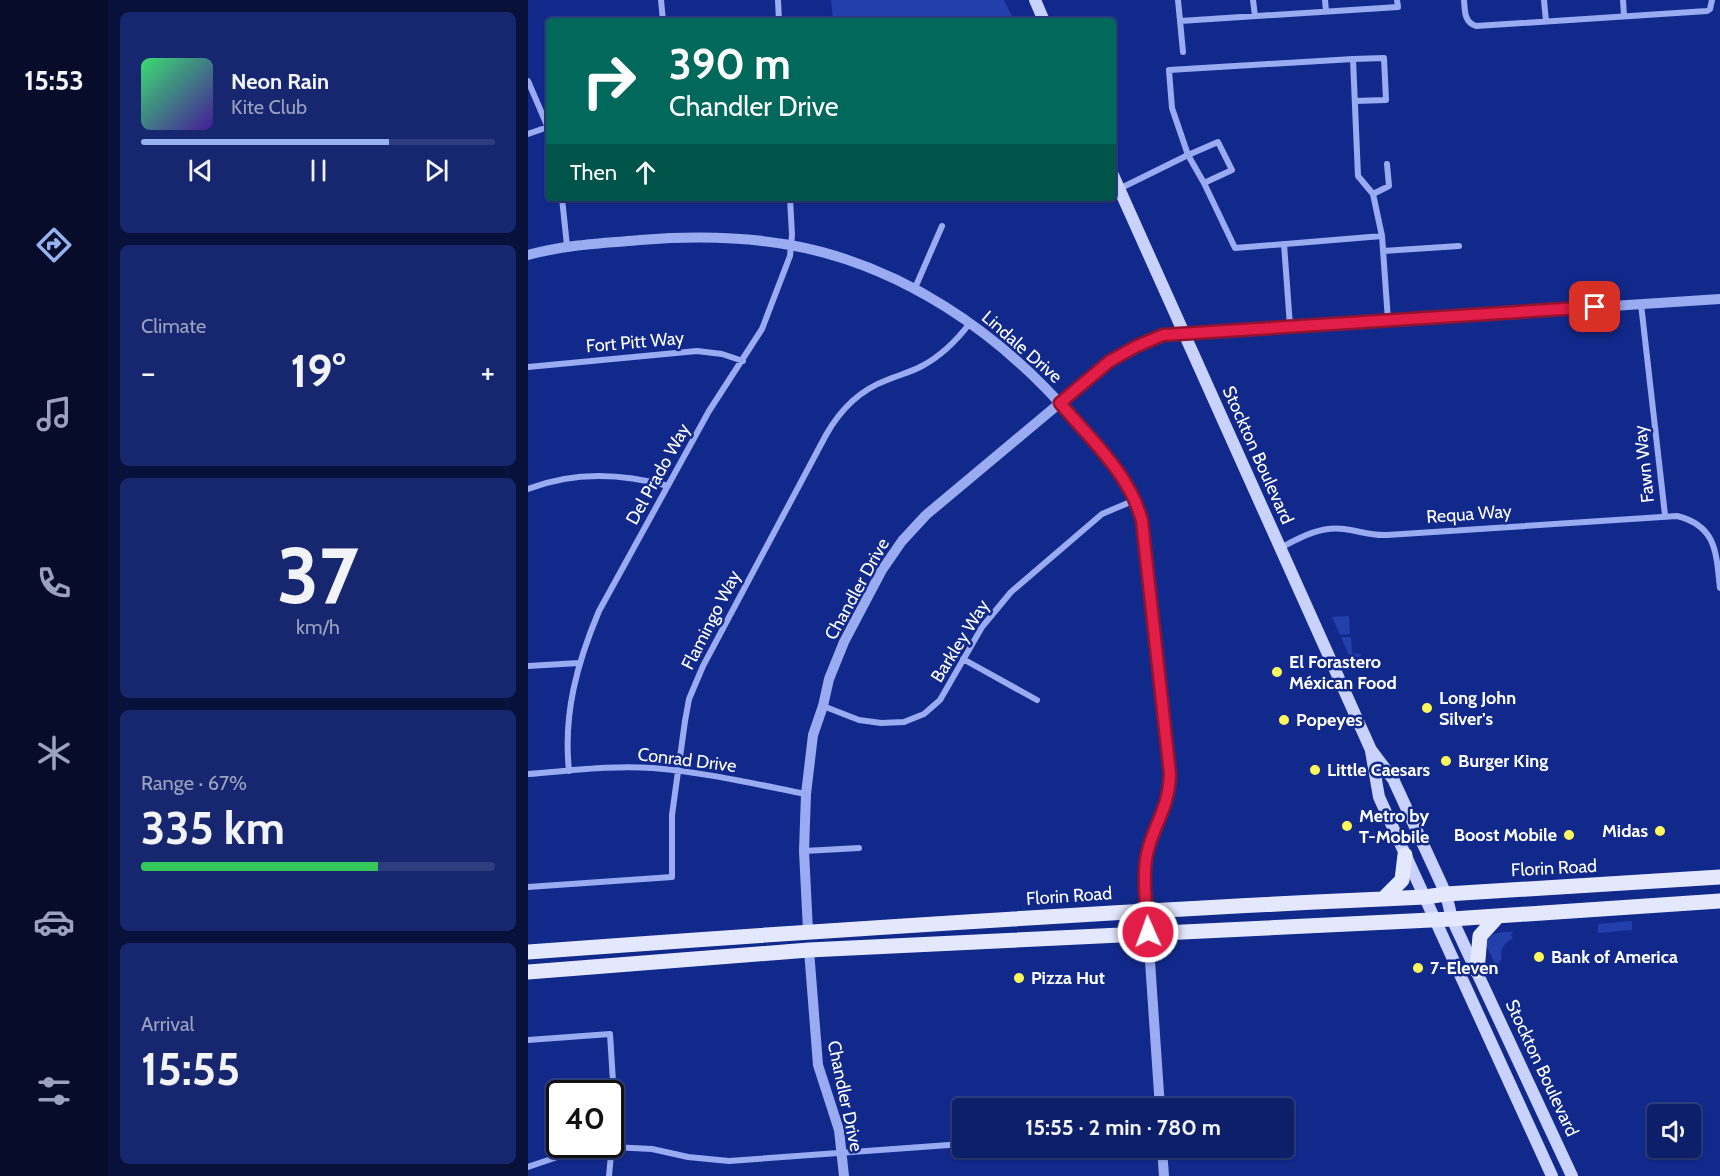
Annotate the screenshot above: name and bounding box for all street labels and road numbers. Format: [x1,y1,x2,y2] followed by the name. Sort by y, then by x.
[977,306,1067,388] street label: Lindale Drive
[585,327,685,357] street label: Fort Pitt Way
[1218,383,1298,527] street label: Stockton Boulevard
[621,419,695,529] street label: Del Prado Way
[1629,424,1659,504] street label: Fawn Way
[1426,500,1512,528] street label: Requa Way
[820,534,894,644] street label: Chandler Drive
[677,567,745,673] street label: Flamingo Way
[926,596,994,686] street label: Barkley Way
[636,743,738,777] street label: Conrad Drive
[1510,855,1598,881] street label: Florin Road
[1025,882,1113,910] street label: Florin Road
[1501,996,1583,1140] street label: Stockton Boulevard
[822,1038,868,1154] street label: Chandler Drive

